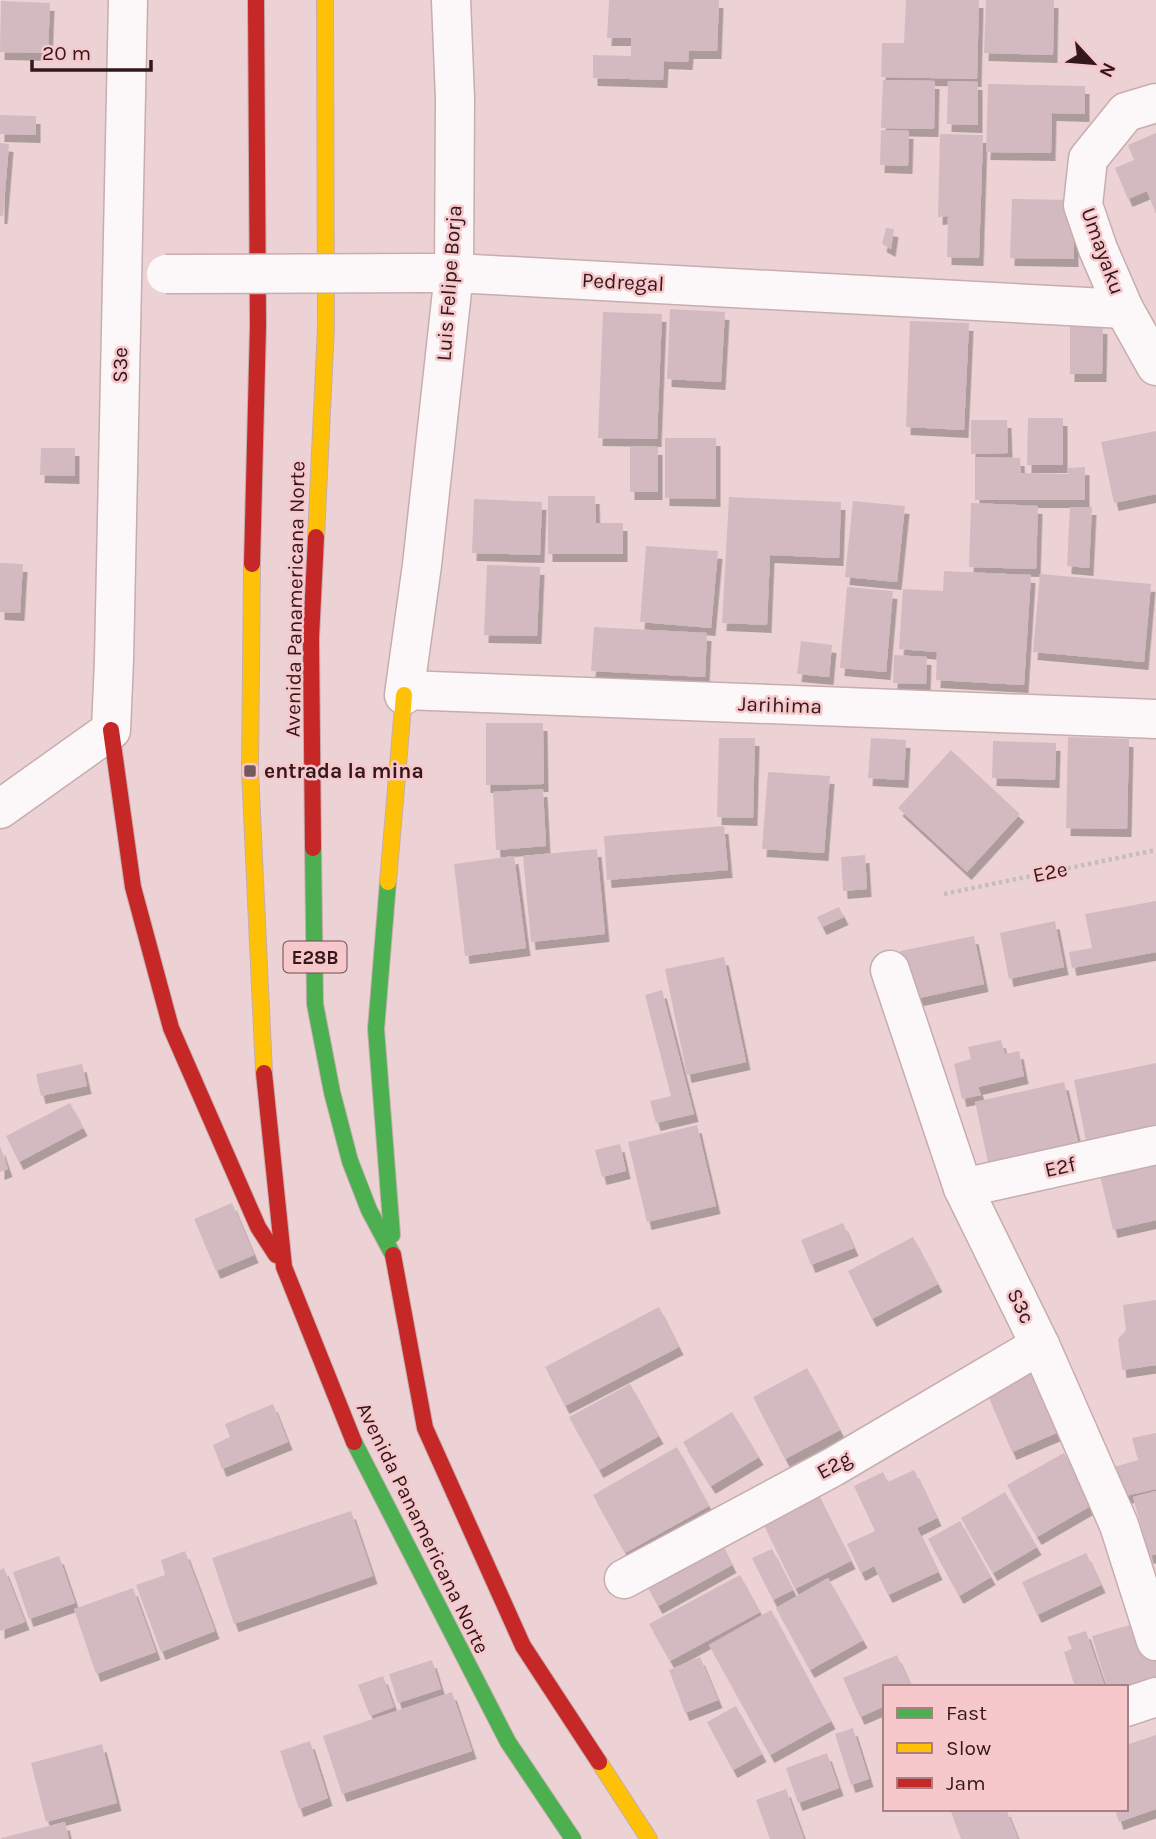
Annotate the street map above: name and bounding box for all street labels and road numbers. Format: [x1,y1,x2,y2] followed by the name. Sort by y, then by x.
[432,204,466,362] street label: Luis Felipe Borja
[1076,204,1130,298] street label: Umayaku
[581,268,665,296] street label: Pedregal
[108,347,132,383] street label: S3e
[281,461,309,737] street label: Avenida Panamericana Norte
[738,692,822,718] street label: Jarihima
[1031,857,1069,887] street label: E2e
[284,942,346,973] road number: E28B
[1042,1152,1079,1182] street label: E2f
[1002,1285,1040,1327] street label: S3c
[352,1399,494,1657] street label: Avenida Panamericana Norte
[813,1446,856,1484] street label: E2g

